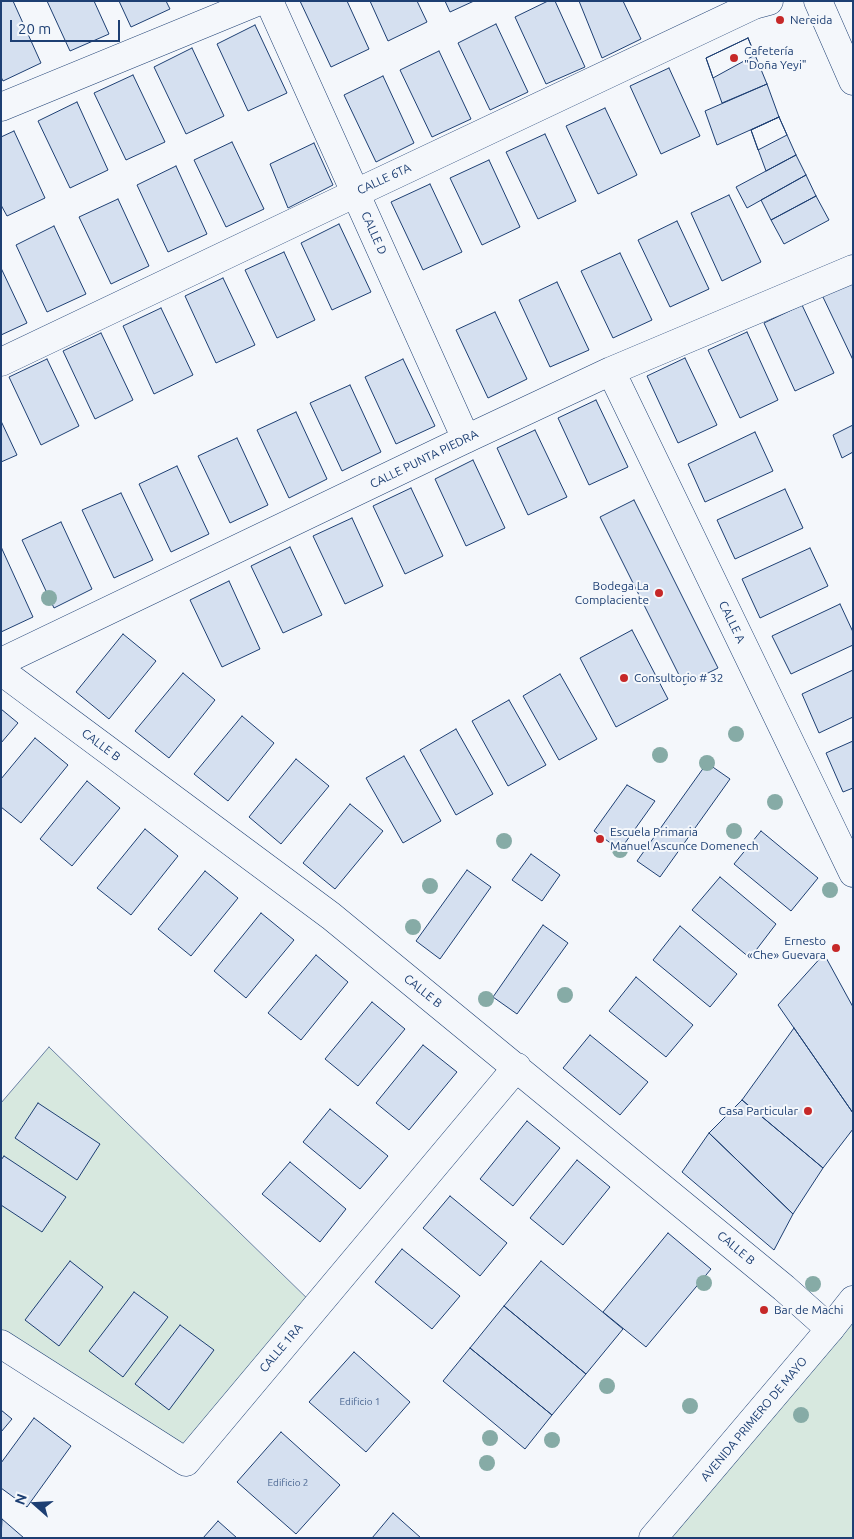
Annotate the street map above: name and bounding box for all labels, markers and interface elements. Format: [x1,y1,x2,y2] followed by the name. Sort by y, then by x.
[12,10,122,42] scale bar
[790,13,832,27] place label: Nereida
[774,14,786,26] marker: Nereida
[18,20,51,37] text: 20 m
[744,44,807,72] place label: Cafetería "Doña Yeyi"
[728,52,740,64] marker: Cafetería "Doña Yeyi"
[355,160,413,198] street label: CALLE 6TA
[358,209,390,257] street label: CALLE D
[367,427,481,491] street label: CALLE PUNTA PIEDRA
[575,579,649,607] place label: Bodega La Complaciente
[653,587,665,599] marker: Bodega La Complaciente
[716,599,748,645] street label: CALLE A
[634,671,724,685] place label: Consultorio # 32
[618,672,630,684] marker: Consultorio # 32
[79,726,123,764] street label: CALLE B
[610,825,759,853] place label: Escuela Primaria Manuel Ascunce Domenech
[594,833,606,845] marker: Escuela Primaria Manuel Ascunce Domenech
[747,934,826,962] place label: Ernesto «Che» Guevara
[830,942,842,954] marker: Ernesto «Che» Guevara
[401,971,445,1011] street label: CALLE B
[719,1104,798,1118] place label: Casa Particular
[802,1105,814,1117] marker: Casa Particular
[714,1228,758,1268] street label: CALLE B
[774,1303,843,1317] place label: Bar de Machi
[758,1304,770,1316] marker: Bar de Machi
[256,1321,306,1375] street label: CALLE 1RA
[698,1354,810,1484] street label: AVENIDA PRIMERO DE MAYO
[340,1396,380,1408] house number: Edificio 1
[268,1477,308,1489] house number: Edificio 2
[10,1479,60,1529] north arrow
[12,1492,30,1507] text: N

